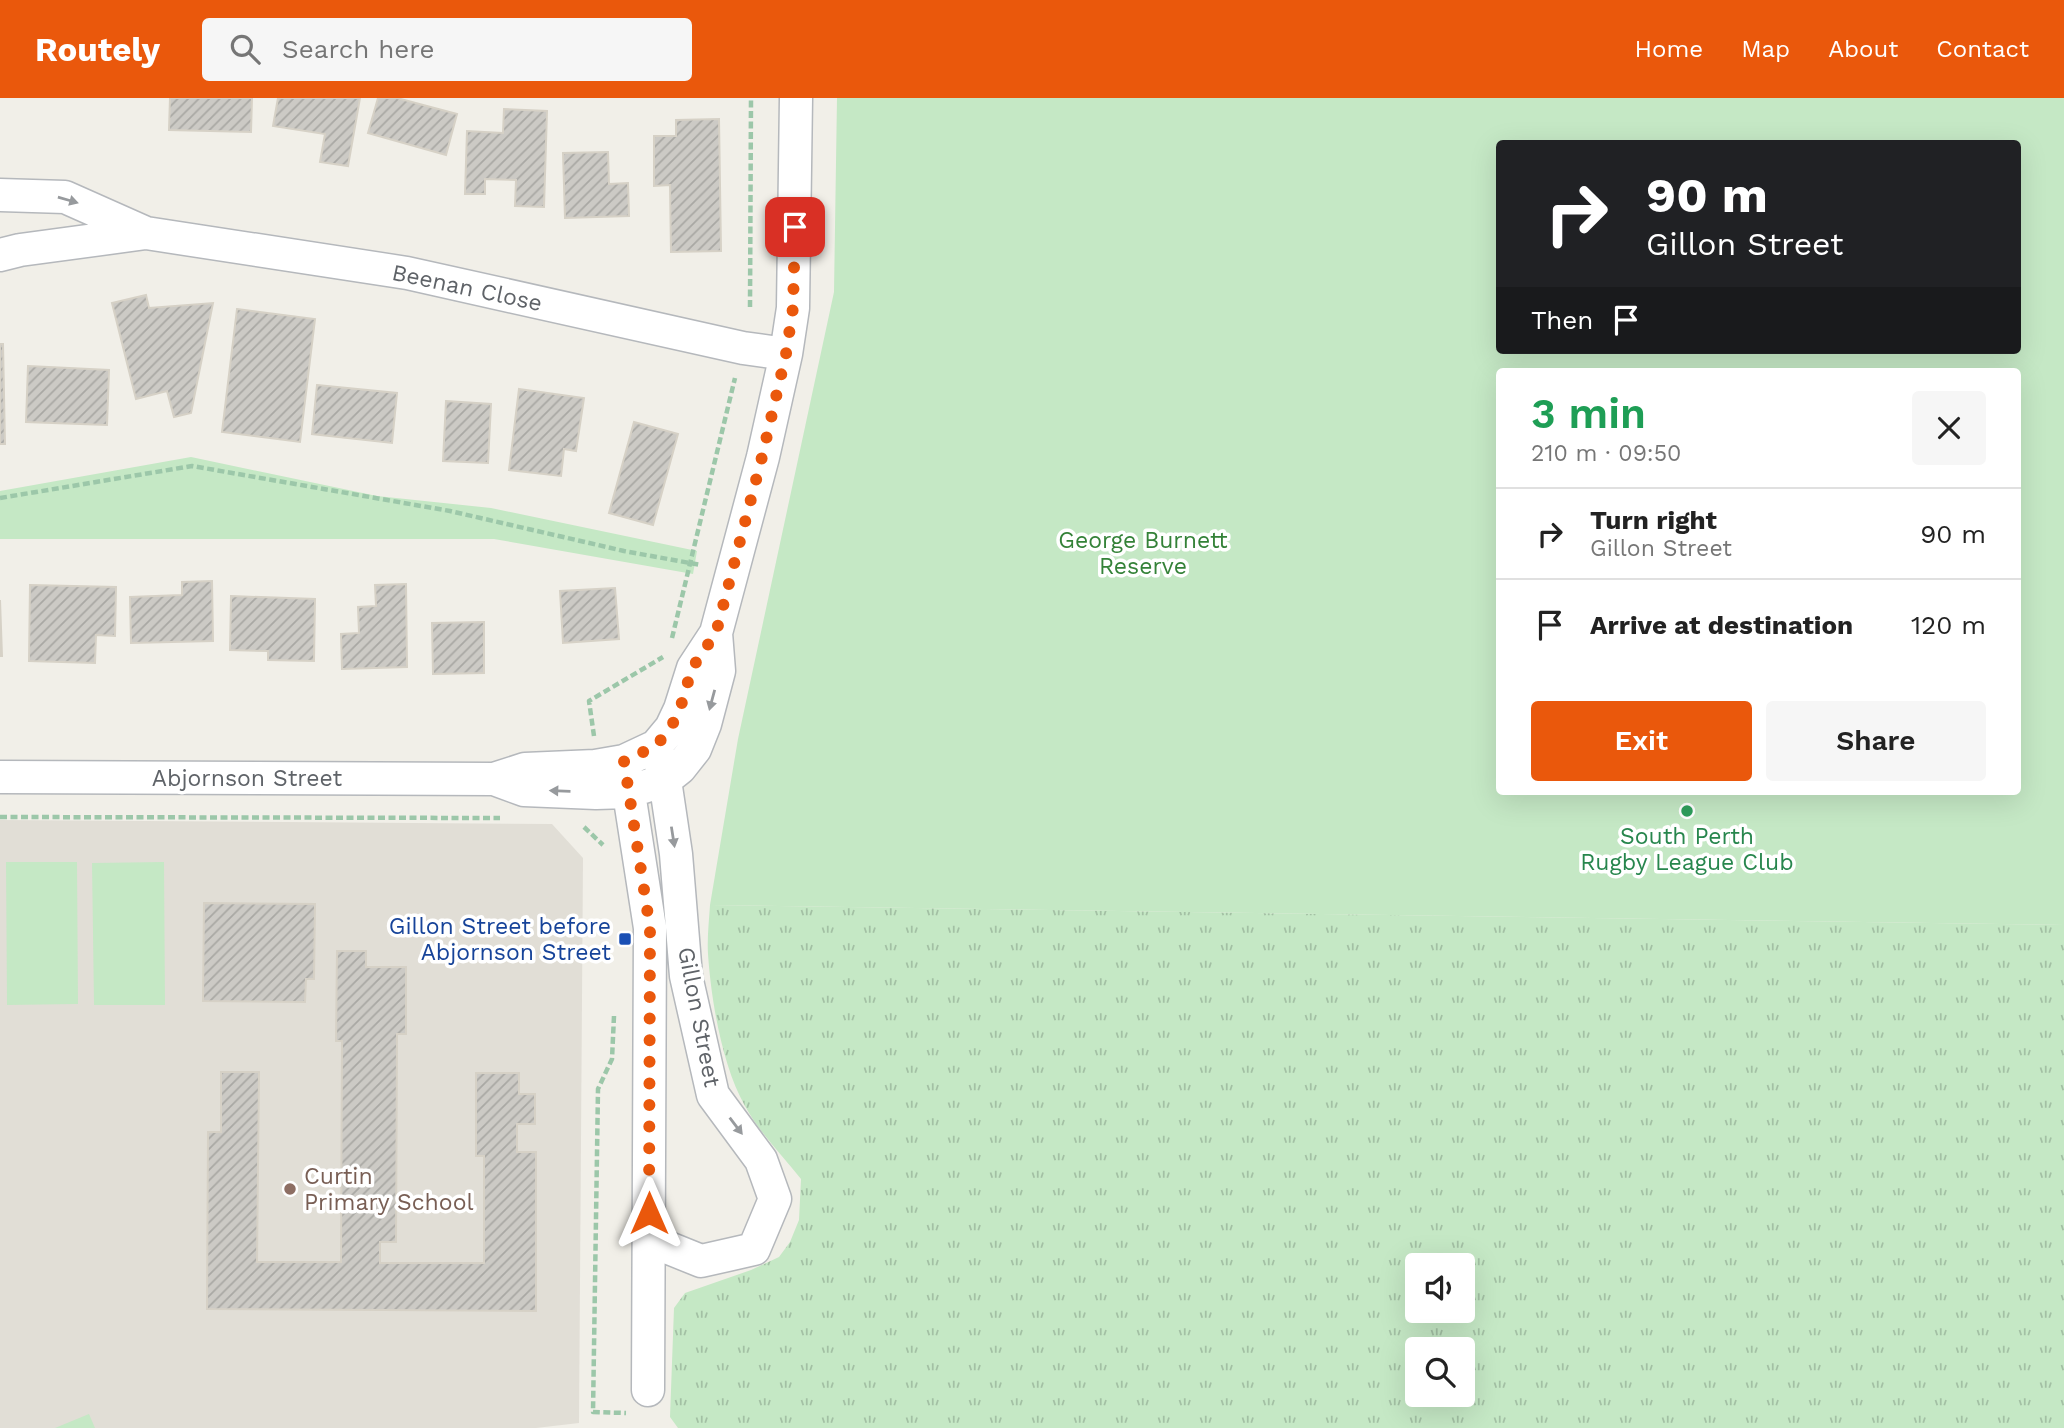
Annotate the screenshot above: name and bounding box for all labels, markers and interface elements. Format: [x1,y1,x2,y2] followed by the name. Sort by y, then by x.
[202,18,692,81] search box
[35,30,160,69] text: Routely
[226,30,264,68] icon: search
[282,34,434,64] text: Search here
[1635,35,1703,63] text: Home
[1741,35,1790,63] text: Map
[1828,35,1898,63] text: About
[1936,35,2029,63] text: Contact
[1646,166,1768,224] text: 90 m
[1531,168,1622,259] icon: right
[57,195,79,206] one-way arrow
[765,197,825,257] pin
[776,208,814,246] icon: arrive
[1646,225,1844,263] text: Gillon Street
[389,259,545,317] street label: Beenan Close
[1607,301,1645,339] icon: arrive
[1531,305,1593,335] text: Then
[1531,389,1646,438] text: 3 min
[1912,391,1986,465] button: close
[1531,440,1681,467] text: 210 m · 09:50
[1590,505,1717,535] text: Turn right
[1531,515,1569,553] icon: right
[1920,519,1986,549] text: 90 m
[1058,527,1228,580] park label: George Burnett Reserve
[1590,535,1732,562] text: Gillon Street
[1531,606,1569,644] icon: arrive
[1590,610,1853,640] text: Arrive at destination
[1911,610,1986,640] text: 120 m
[706,689,717,711] one-way arrow
[1531,701,1752,781] button: Exit
[1766,701,1986,781] button: Share
[152,765,343,792] street label: Abjornson Street
[549,786,571,797] one-way arrow
[1679,803,1695,819] marker: South Perth Rugby League Club
[1580,823,1794,876] place label: South Perth Rugby League Club
[668,826,679,848] one-way arrow
[389,913,611,966] place label: Gillon Street before Abjornson Street
[617,931,633,947] marker: Gillon Street before Abjornson Street
[672,945,726,1090] street label: Gillon Street
[729,1117,743,1135] one-way arrow
[304,1163,474,1216] place label: Curtin Primary School
[612,1176,686,1250] position arrow
[282,1181,298,1197] marker: Curtin Primary School
[1405,1253,1475,1407] map controls
[1405,1253,1475,1323] button: sound
[1405,1337,1475,1407] button: search

